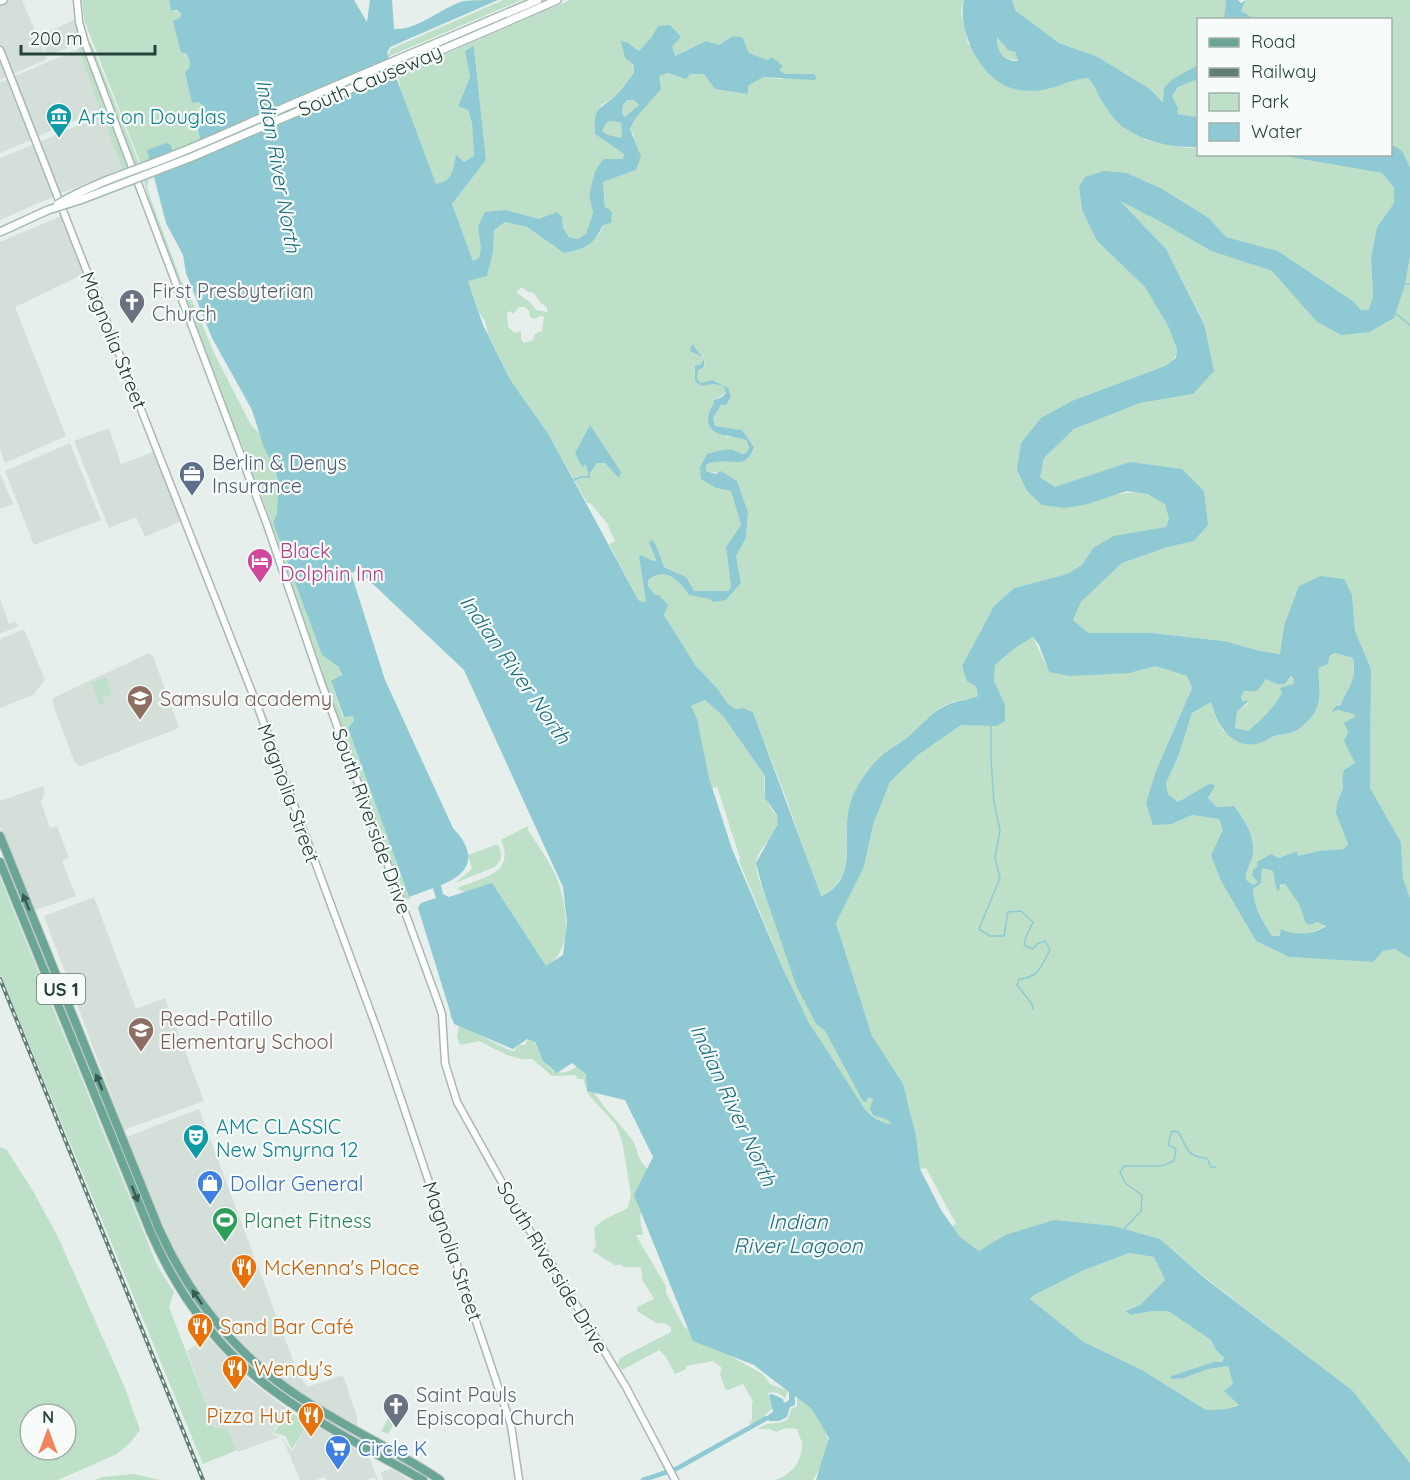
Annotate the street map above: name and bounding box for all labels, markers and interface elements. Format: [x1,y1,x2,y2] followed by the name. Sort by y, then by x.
[21,18,154,56] scale bar
[1197,18,1392,156] legend
[30,27,83,50] text: 200 m
[1251,30,1296,53] text: Road
[294,38,446,122] street label: South Causeway
[1251,60,1317,83] text: Railway
[251,77,307,256] water label: Indian River North
[1251,90,1289,113] text: Park
[44,101,74,139] museum icon: Arts on Douglas
[78,104,226,129] place label: Arts on Douglas
[1251,120,1302,143] text: Water
[75,268,153,413] street label: Magnolia Street
[152,278,314,326] place label: First Presbyterian Church
[117,287,147,325] church icon: First Presbyterian Church
[212,450,347,498] place label: Berlin & Denys Insurance
[177,459,207,497] office icon: Berlin & Denys Insurance
[280,538,384,586] place label: Black Dolphin Inn
[245,546,275,584] hotel icon: Black Dolphin Inn
[455,590,578,749] water label: Indian River North
[125,683,155,721] school or university icon: Samsula academy
[160,686,332,711] place label: Samsula academy
[252,720,326,866] street label: Magnolia Street
[327,725,417,917] street label: South Riverside Drive
[21,892,31,910] one-way arrow
[37,974,85,1004] road number: US 1
[160,1006,333,1054] place label: Read-Patillo Elementary School
[126,1015,156,1053] school or university icon: Read-Patillo Elementary School
[685,1020,783,1191] water label: Indian River North
[94,1073,104,1091] one-way arrow
[216,1114,358,1162] place label: AMC CLASSIC New Smyrna 12
[181,1122,211,1160] theatre icon: AMC CLASSIC New Smyrna 12
[195,1168,225,1206] shop icon: Dollar General
[230,1171,363,1196] place label: Dollar General
[492,1176,614,1358] street label: South Riverside Drive
[417,1178,489,1324] street label: Magnolia Street
[131,1185,140,1203] one-way arrow
[210,1205,240,1243] sports icon: Planet Fitness
[244,1208,372,1233] place label: Planet Fitness
[733,1208,864,1258] water label: Indian River Lagoon
[229,1252,259,1290] restaurant icon: McKenna's Place
[264,1255,420,1280] place label: McKenna's Place
[192,1289,203,1305] one-way arrow
[185,1311,215,1349] restaurant icon: Sand Bar Café
[220,1314,354,1339] place label: Sand Bar Café
[220,1353,250,1391] restaurant icon: Wendy's
[254,1356,333,1381] place label: Wendy's
[416,1382,575,1430] place label: Saint Pauls Episcopal Church
[381,1391,411,1429] church icon: Saint Pauls Episcopal Church
[296,1400,326,1438] restaurant icon: Pizza Hut
[18,1402,78,1462] north arrow
[207,1403,292,1428] place label: Pizza Hut
[42,1407,54,1427] text: N
[323,1433,353,1471] supermarket icon: Circle K
[358,1436,428,1461] place label: Circle K

